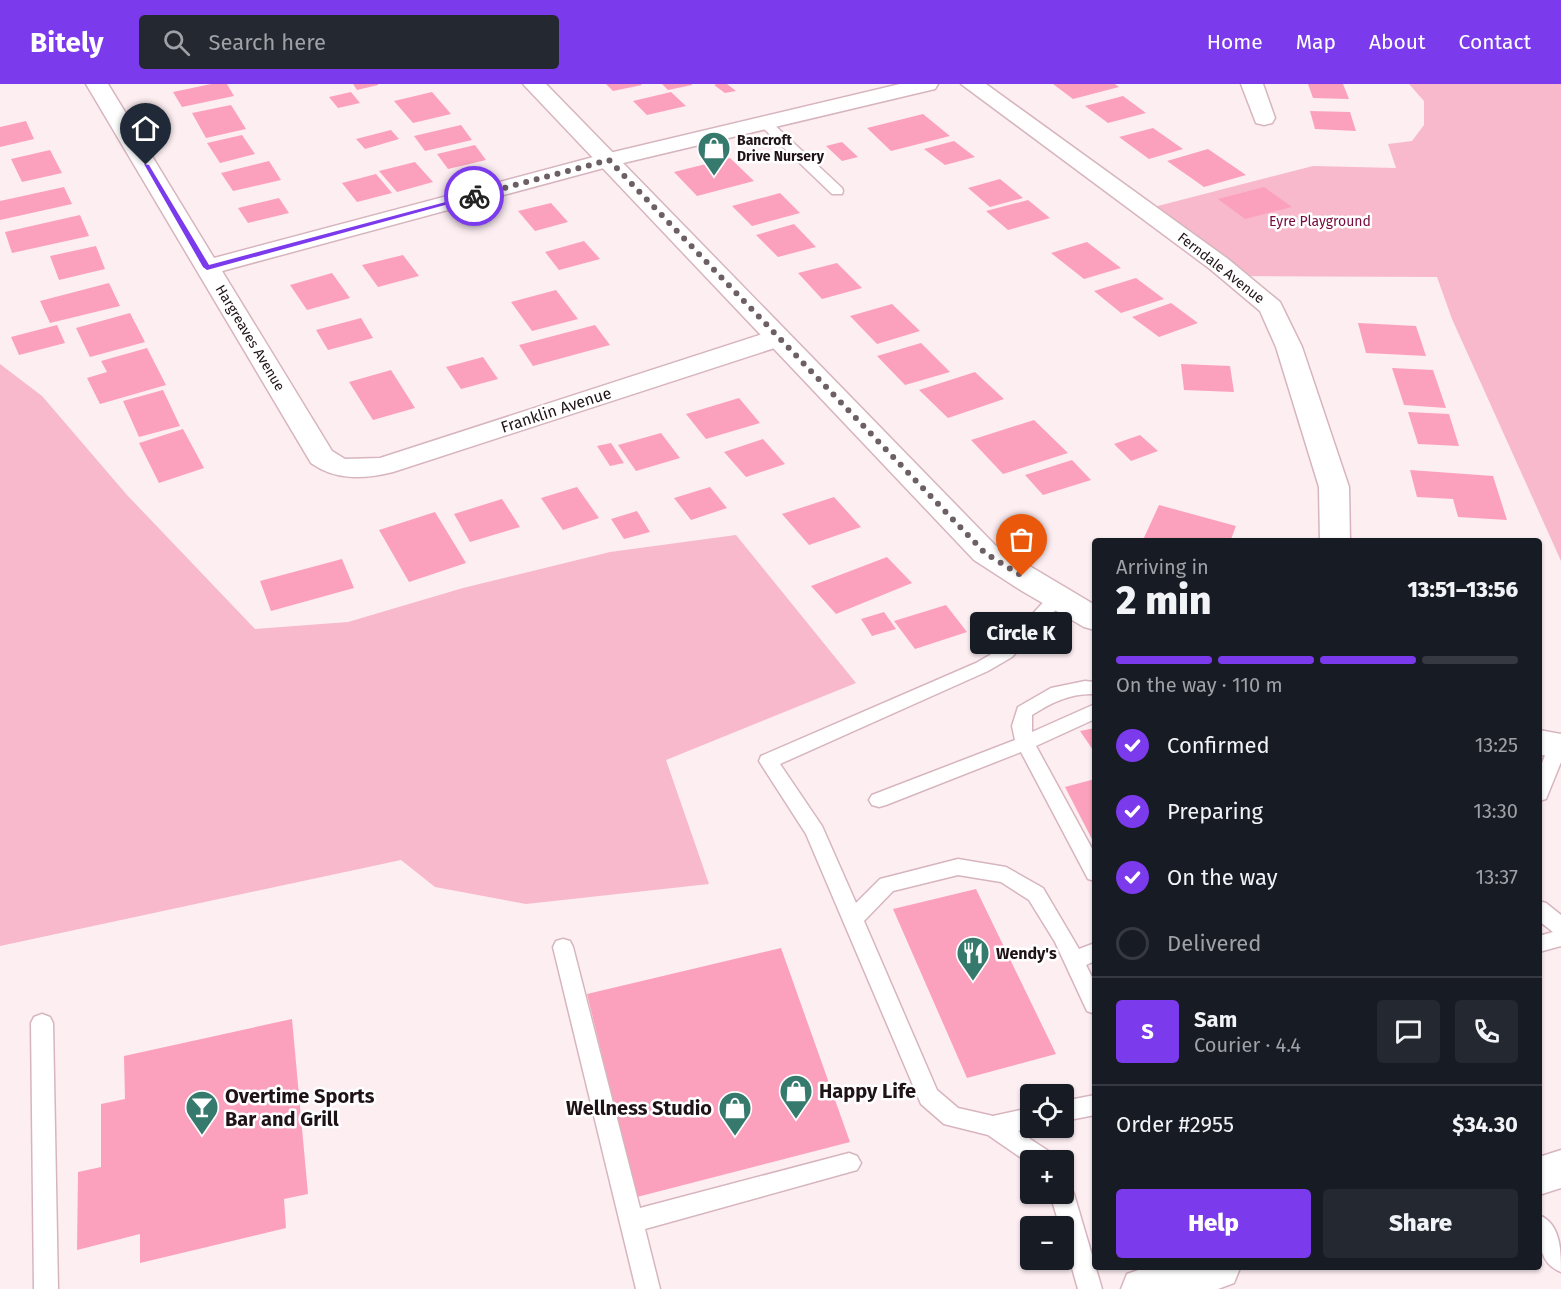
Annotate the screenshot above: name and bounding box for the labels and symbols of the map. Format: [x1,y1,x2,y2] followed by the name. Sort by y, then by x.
[120,103,171,165] pin
[696,130,732,177] shop icon: Bancroft Drive Nursery
[737,132,825,165] place label: Bancroft Drive Nursery
[444,166,504,226] courier
[1269,213,1371,230] park label: Eyre Playground
[1174,229,1268,307] street label: Ferndale Avenue
[212,282,288,394] street label: Hargreaves Avenue
[498,383,614,437] street label: Franklin Avenue
[996,514,1047,576] pin
[971,612,1073,654] callout: Circle K
[955,935,991,982] restaurant icon: Wendy's
[996,944,1057,963] place label: Wendy's
[778,1073,814,1120] shop icon: Happy Life
[819,1079,916,1103] place label: Happy Life
[225,1084,375,1131] place label: Overtime Sports Bar and Grill
[184,1089,220,1136] bar icon: Overtime Sports Bar and Grill
[717,1090,753,1137] shop icon: Wellness Studio
[566,1096,712,1120] place label: Wellness Studio

